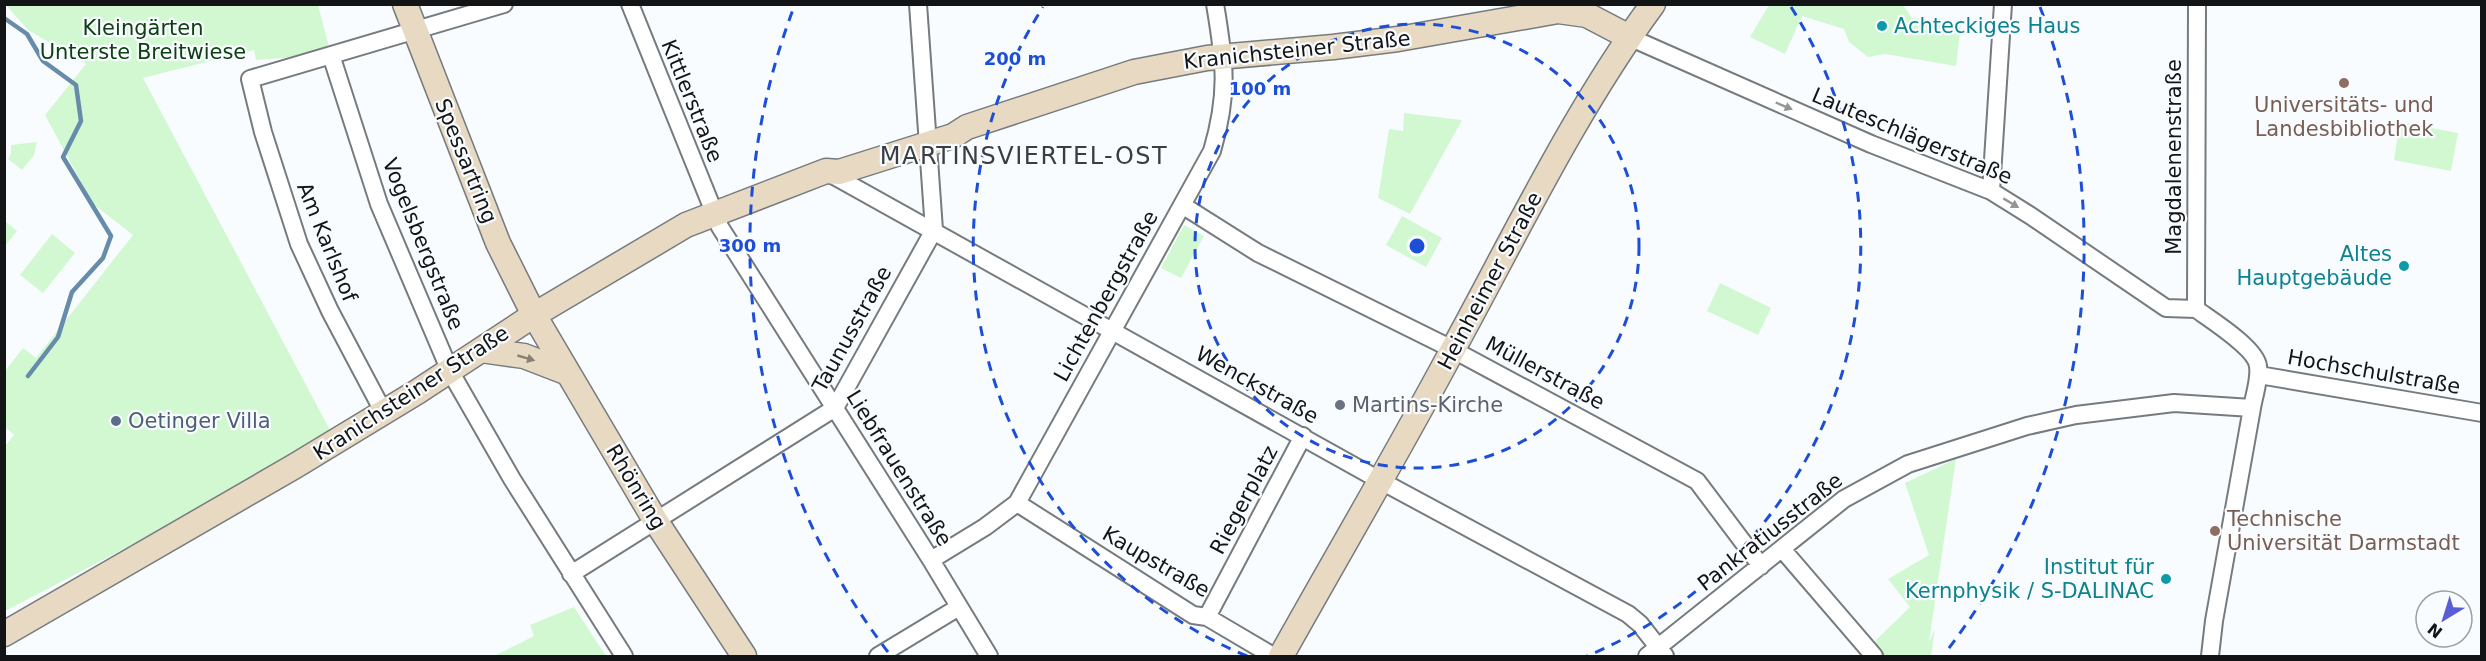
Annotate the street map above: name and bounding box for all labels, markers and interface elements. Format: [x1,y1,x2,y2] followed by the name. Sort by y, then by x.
[1894,14,2080,38] place label: Achteckiges Haus
[40,16,246,64] park label: Kleingärten Unterste Breitwiese
[1875,19,1889,33] marker: Achteckiges Haus
[1182,26,1412,74] street label: Kranichsteiner Straße
[656,36,728,166] street label: Kittlerstraße
[984,48,1046,69] text: 200 m
[2162,59,2186,255] street label: Magdalenenstraße
[2337,76,2351,90] marker: Universitäts- und Landesbibliothek
[1229,78,1291,99] text: 100 m
[1808,83,2016,189] street label: Lauteschlägerstraße
[2254,93,2434,141] place label: Universitäts- und Landesbibliothek
[430,95,502,227] street label: Spessartring
[1775,101,1793,111] one-way arrow
[880,142,1168,170] district label: MARTINSVIERTEL-OST
[378,155,468,333] street label: Vogelsbergstraße
[292,179,362,306] street label: Am Karlshof
[1433,188,1547,374] street label: Heinheimer Straße
[2003,198,2019,209] one-way arrow
[1049,206,1163,386] street label: Lichtenbergstraße
[719,235,781,256] text: 300 m
[1407,236,1427,256] centre of rings
[2236,242,2392,290] place label: Altes Hauptgebäude
[2397,259,2411,273] marker: Altes Hauptgebäude
[807,262,896,397] street label: Taunusstraße
[309,321,513,465] street label: Kranichsteiner Straße
[1481,332,1609,414] street label: Müllerstraße
[1192,341,1322,429] street label: Wenckstraße
[2286,345,2462,399] street label: Hochschulstraße
[517,354,535,363] one-way arrow
[841,386,957,550] street label: Liebfrauenstraße
[1352,393,1503,417] place label: Martins-Kirche
[1333,398,1347,412] marker: Martins-Kirche
[128,409,271,433] place label: Oetinger Villa
[109,414,123,428] marker: Oetinger Villa
[601,440,671,534] street label: Rhönring
[1205,442,1283,558] street label: Riegerplatz
[1693,468,1847,596] street label: Pankratiusstraße
[2226,507,2460,555] place label: Technische Universität Darmstadt
[1098,522,1214,602] street label: Kaupstraße
[2208,524,2222,538] marker: Technische Universität Darmstadt
[1905,555,2154,603] place label: Institut für Kernphysik / S-DALINAC
[2159,572,2173,586] marker: Institut für Kernphysik / S-DALINAC
[2414,589,2474,649] north arrow
[2424,619,2446,642] text: N

